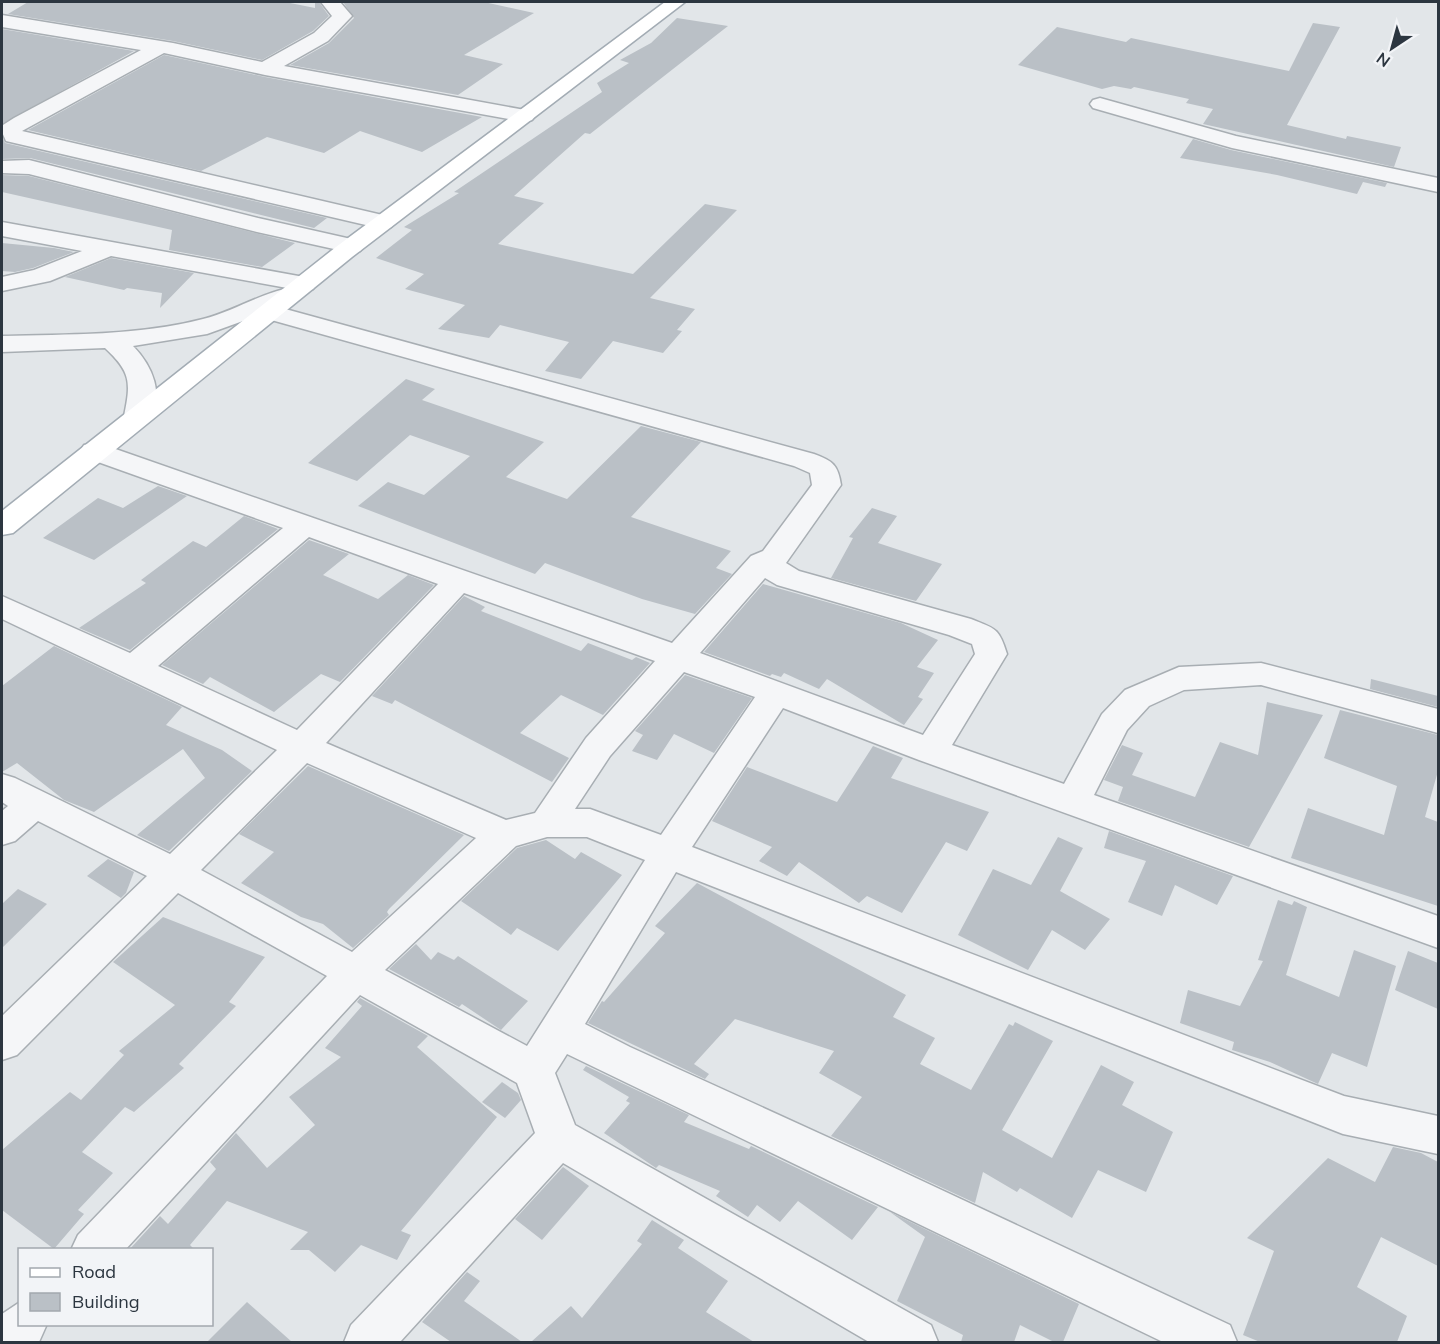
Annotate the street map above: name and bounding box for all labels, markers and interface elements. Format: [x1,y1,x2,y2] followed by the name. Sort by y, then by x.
[1362,18,1422,78] north arrow
[1372,48,1394,72] text: N
[18,1248,213,1326] legend
[72,1260,116,1283] text: Road
[72,1290,140,1313] text: Building

